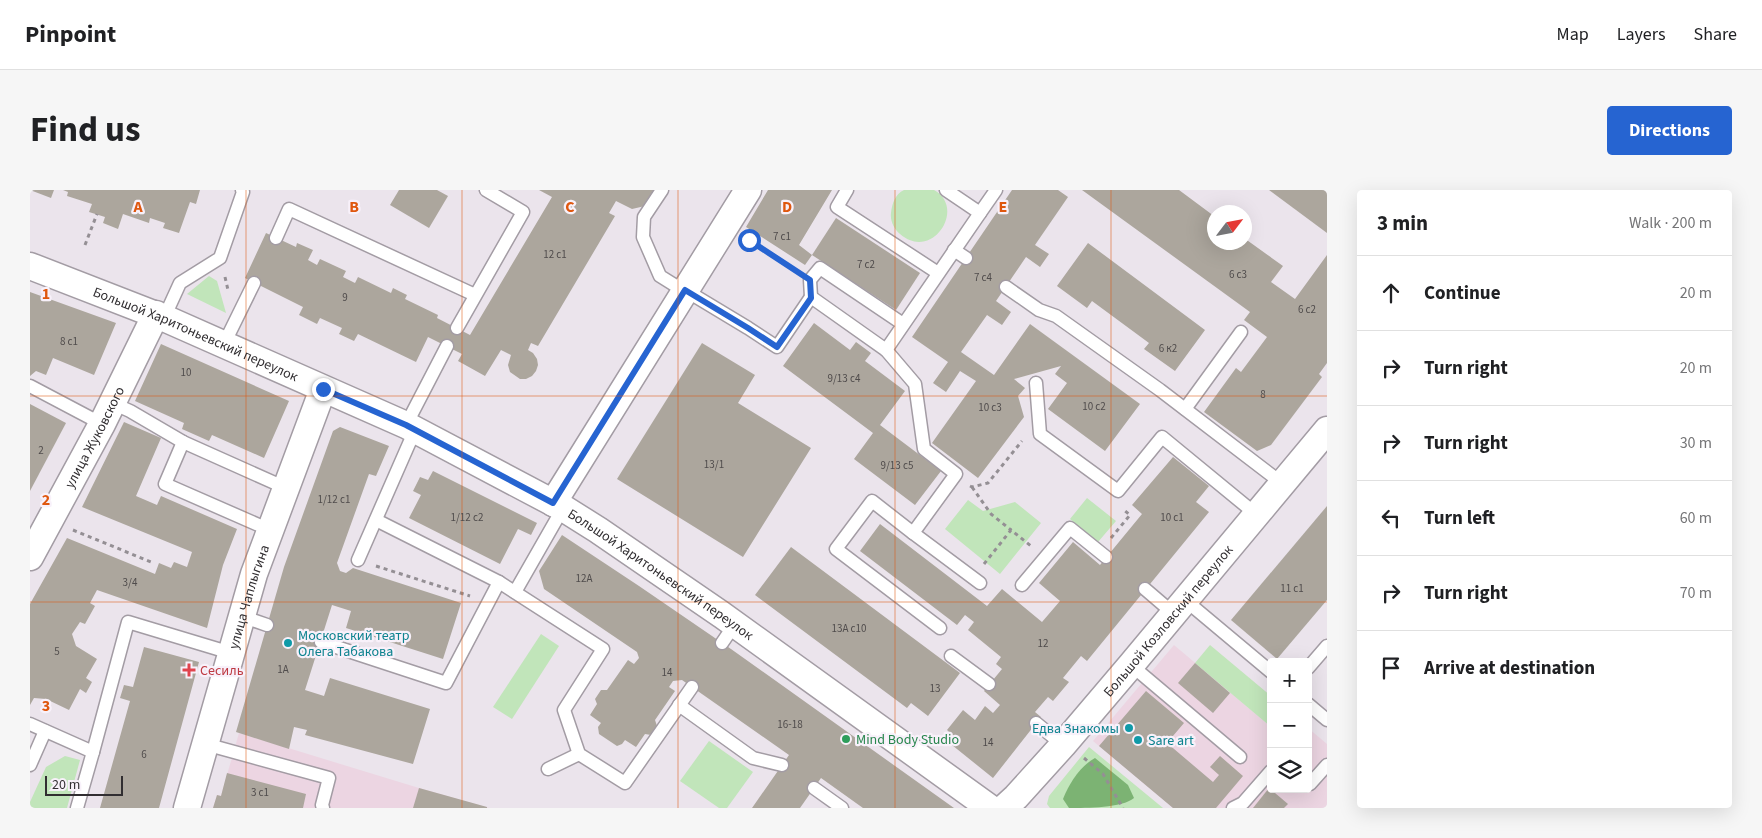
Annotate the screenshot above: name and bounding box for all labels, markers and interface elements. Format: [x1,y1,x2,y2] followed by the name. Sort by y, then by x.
[25,17,116,52] text: Pinpoint
[1557,22,1589,47] text: Map
[1617,22,1666,47] text: Layers
[1694,22,1737,47] text: Share
[30,105,140,155] text: Find us
[1607,106,1732,155] button: Directions
[132,196,143,218] text: A
[349,196,359,218] text: B
[565,196,575,218] text: C
[782,196,792,218] text: D
[999,196,1007,218] text: E
[1207,205,1252,250] north arrow
[1377,208,1428,238] text: 3 min
[1629,212,1712,234] text: Walk · 200 m
[738,229,761,252] route start
[773,229,791,244] house number: 7 с1
[543,247,567,262] house number: 12 с1
[857,257,875,272] house number: 7 с2
[1229,267,1247,282] house number: 6 с3
[974,270,993,285] house number: 7 с4
[1377,279,1405,307] icon: ahead
[1424,280,1501,307] text: Continue
[90,282,301,387] street label: Большой Харитоньевский переулок
[1680,282,1712,304] text: 20 m
[42,283,50,305] text: 1
[342,290,348,305] house number: 9
[1298,302,1316,317] house number: 6 с2
[60,334,78,349] house number: 8 с1
[1159,341,1177,356] house number: 6 к2
[1377,354,1405,382] icon: right
[1424,355,1508,382] text: Turn right
[1680,357,1712,379] text: 20 m
[181,365,191,380] house number: 10
[828,371,861,386] house number: 9/13 с4
[312,378,335,401] route end
[60,383,130,492] street label: улица Жуковского
[1260,387,1266,402] house number: 8
[1082,399,1106,414] house number: 10 с2
[978,400,1002,415] house number: 10 с3
[1377,429,1405,457] icon: right
[1424,430,1508,457] text: Turn right
[1680,432,1712,454] text: 30 m
[38,443,44,458] house number: 2
[704,457,724,472] house number: 13/1
[881,458,913,473] house number: 9/13 с5
[42,489,50,511] text: 2
[318,492,350,507] house number: 1/12 с1
[563,504,757,646] street label: Большой Харитоньевский переулок
[1377,504,1405,532] icon: left
[1424,505,1495,532] text: Turn left
[1680,507,1712,529] text: 60 m
[451,510,483,525] house number: 1/12 с2
[1160,510,1184,525] house number: 10 с1
[1099,541,1238,702] street label: Большой Козловский переулок
[224,542,275,652] street label: улица Чаплыгина
[576,571,592,586] house number: 12А
[123,575,138,590] house number: 3/4
[1377,579,1405,607] icon: right
[1424,580,1508,607] text: Turn right
[1280,581,1304,596] house number: 11 с1
[1680,582,1712,604] text: 70 m
[831,621,867,636] house number: 13А с10
[298,626,410,662] place label: Московский театр Олега Табакова
[1038,636,1048,651] house number: 12
[282,637,294,649] marker: Московский театр Олега Табакова
[54,644,60,659] house number: 5
[1377,654,1405,682] icon: arrive
[1424,655,1595,682] text: Arrive at destination
[1267,658,1312,793] map controls
[1267,658,1312,703] button: +
[200,661,244,681] place label: Сесиль
[277,662,289,677] house number: 1А
[182,663,196,677] marker: Сесиль
[662,665,673,680] house number: 14
[930,681,940,696] house number: 13
[42,695,50,717] text: 3
[1267,703,1312,748] button: −
[777,717,803,732] house number: 16-18
[1032,719,1119,739] place label: Едва Знакомы
[1123,722,1135,734] marker: Едва Знакомы
[856,730,959,750] place label: Mind Body Studio
[1148,731,1194,751] place label: Sare art
[840,733,852,745] marker: Mind Body Studio
[1132,734,1144,746] marker: Sare art
[983,735,994,750] house number: 14
[141,747,147,762] house number: 6
[1267,748,1312,793] button: layers
[45,773,122,796] scale bar
[52,775,80,795] text: 20 m
[251,785,269,800] house number: 3 с1

